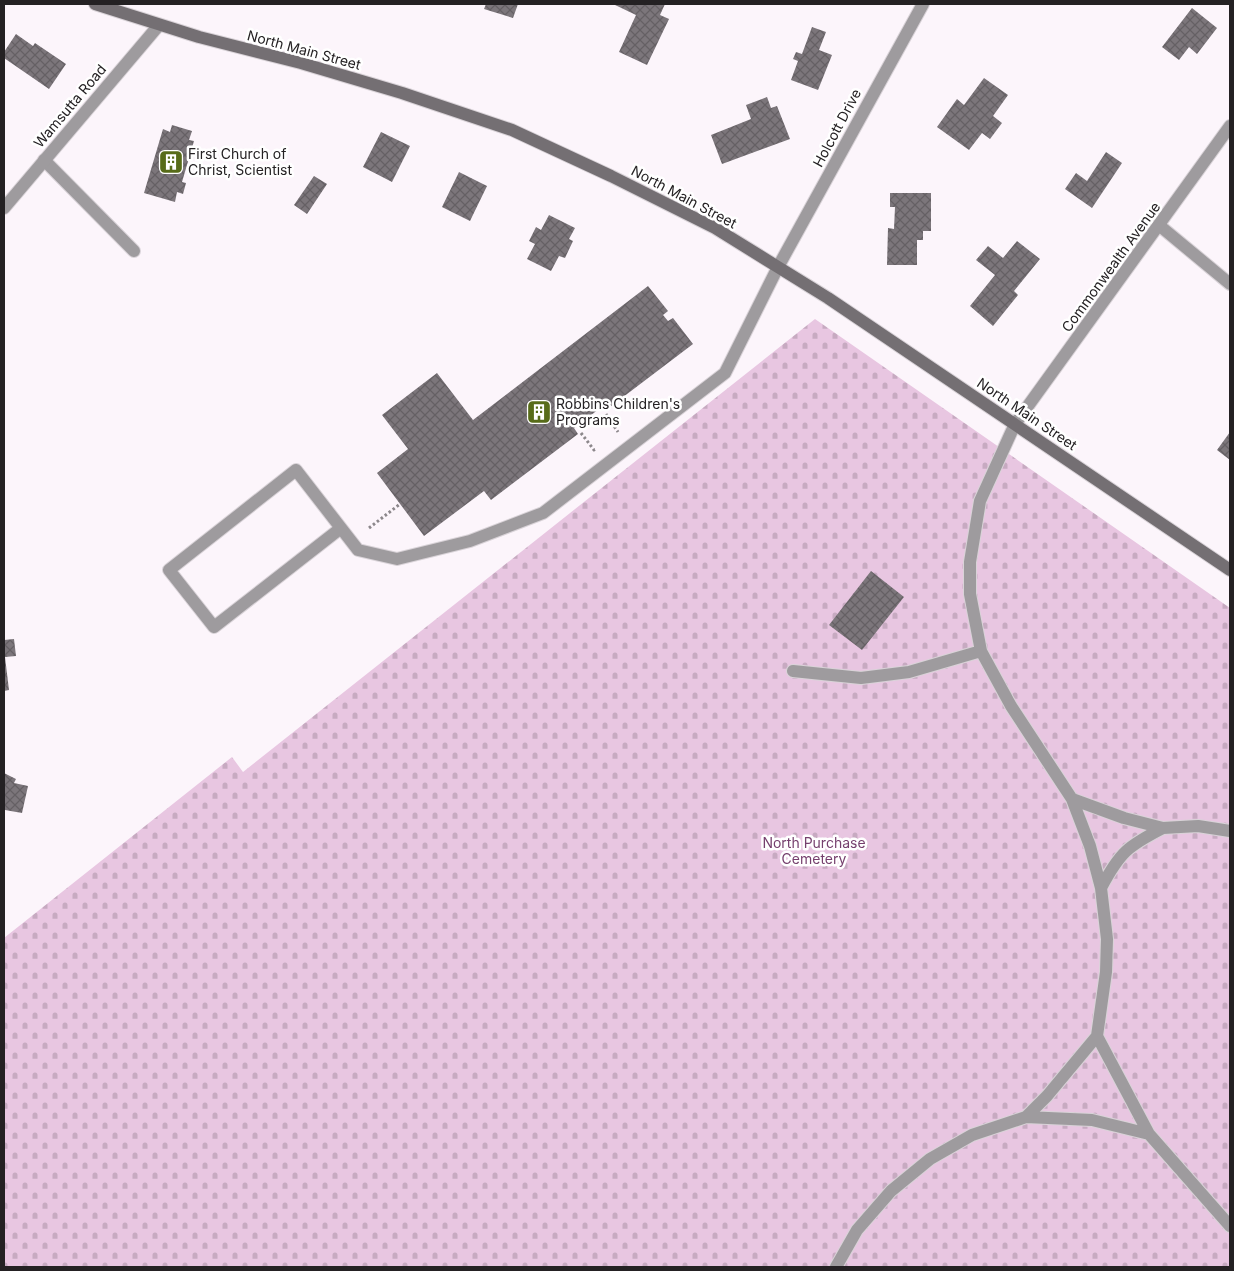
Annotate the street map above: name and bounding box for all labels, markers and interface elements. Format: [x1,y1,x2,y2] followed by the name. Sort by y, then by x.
[245,26,363,73] street label: North Main Street
[30,61,109,151] street label: Wamsutta Road
[809,86,864,170] street label: Holcott Drive
[188,145,292,178] place label: First Church of Christ, Scientist
[158,149,184,175] building icon: First Church of Christ, Scientist
[629,162,740,232] street label: North Main Street
[1058,198,1164,335] street label: Commonwealth Avenue
[974,374,1081,454] street label: North Main Street
[556,395,680,428] place label: Robbins Children's Programs
[526,399,552,425] building icon: Robbins Children's Programs
[762,834,866,867] park label: North Purchase Cemetery

